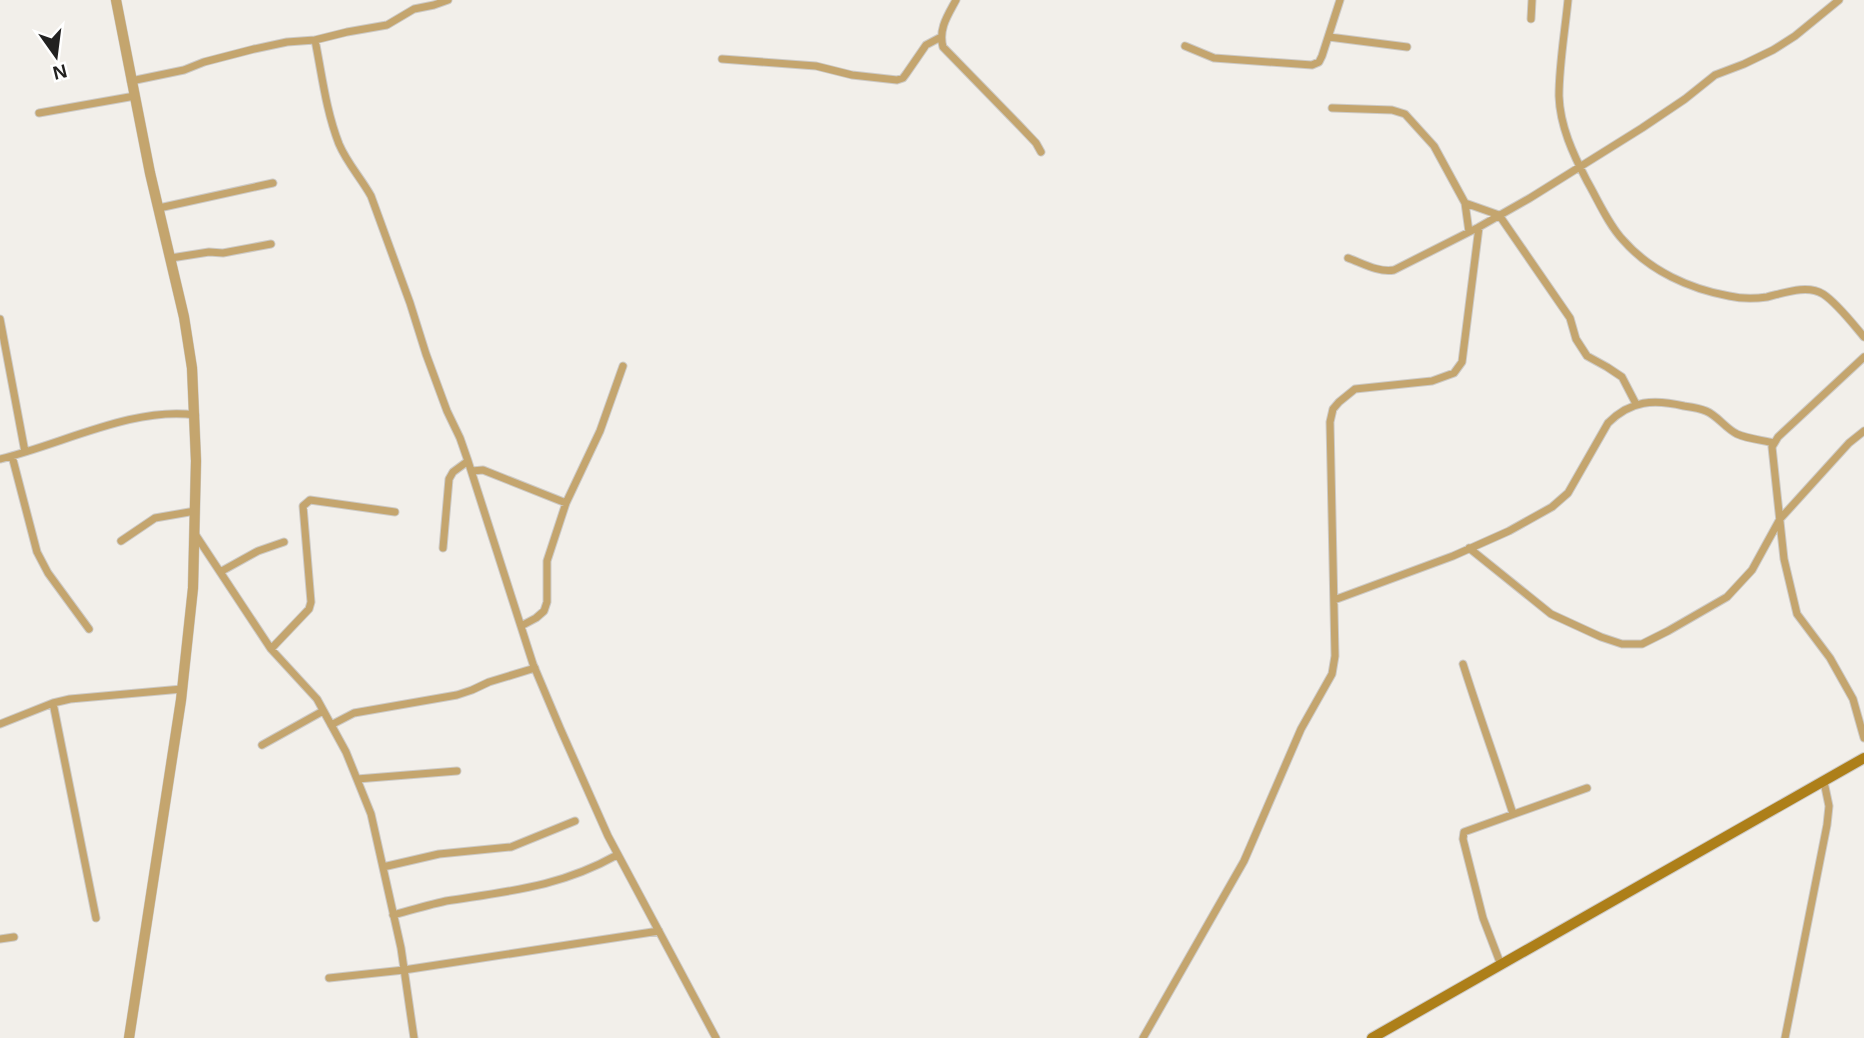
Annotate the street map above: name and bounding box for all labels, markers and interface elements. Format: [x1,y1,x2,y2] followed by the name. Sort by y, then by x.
[21,21,91,91] north arrow
[51,60,69,84] text: N

